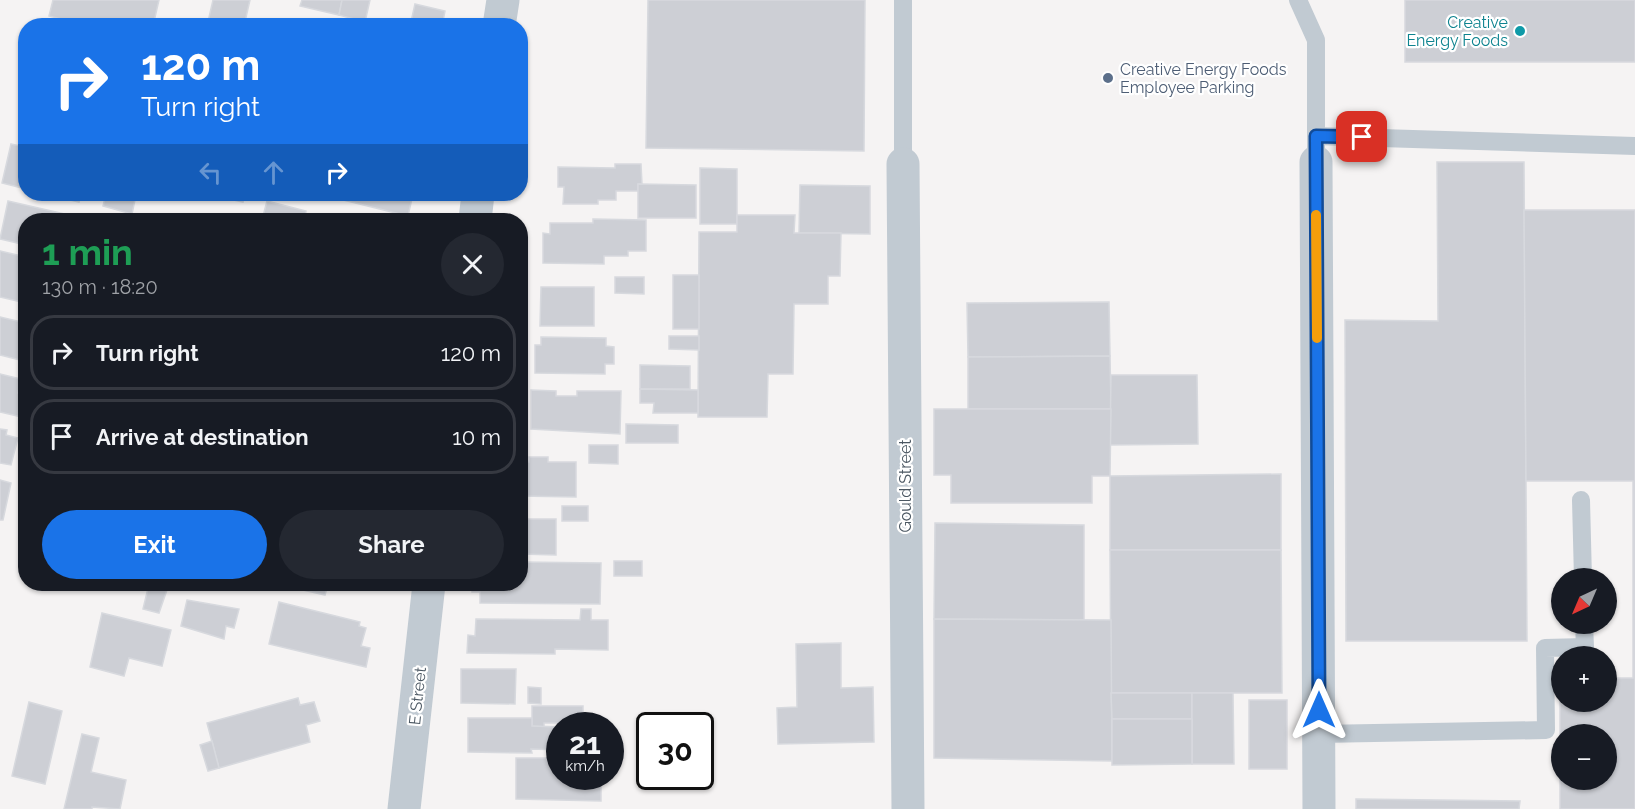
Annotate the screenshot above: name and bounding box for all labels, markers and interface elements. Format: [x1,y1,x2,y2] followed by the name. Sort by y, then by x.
[1406,13,1508,50] place label: Creative Energy Foods
[1513,24,1527,38] marker: Creative Energy Foods
[141,41,260,90] text: 120 m
[42,42,120,120] icon: right
[1120,60,1287,97] place label: Creative Energy Foods Employee Parking
[1101,71,1115,85] marker: Creative Energy Foods Employee Parking
[141,91,260,122] text: Turn right
[1336,111,1387,162] pin
[1345,120,1378,153] icon: arrive
[194,156,227,189] icon: left
[257,156,290,189] icon: ahead
[320,156,353,189] icon: right
[42,231,133,273] text: 1 min
[441,233,504,296] button: close
[42,275,158,299] text: 130 m · 18:20
[45,336,78,369] icon: right
[96,340,199,366] text: Turn right
[441,340,501,366] text: 120 m
[45,420,78,453] icon: arrive
[96,424,309,450] text: Arrive at destination
[452,424,501,450] text: 10 m
[896,439,915,533] street label: Gould Street
[42,510,267,579] button: Exit
[279,510,504,579] button: Share
[1551,568,1617,634] north arrow
[1551,568,1617,790] map controls
[1551,646,1617,712] button: +
[405,665,430,726] street label: E Street
[1287,678,1351,742] position arrow
[636,712,714,790] speed limit sign: 30
[1551,724,1617,790] button: −
[569,726,601,761] text: 21
[565,757,605,775] text: km/h

